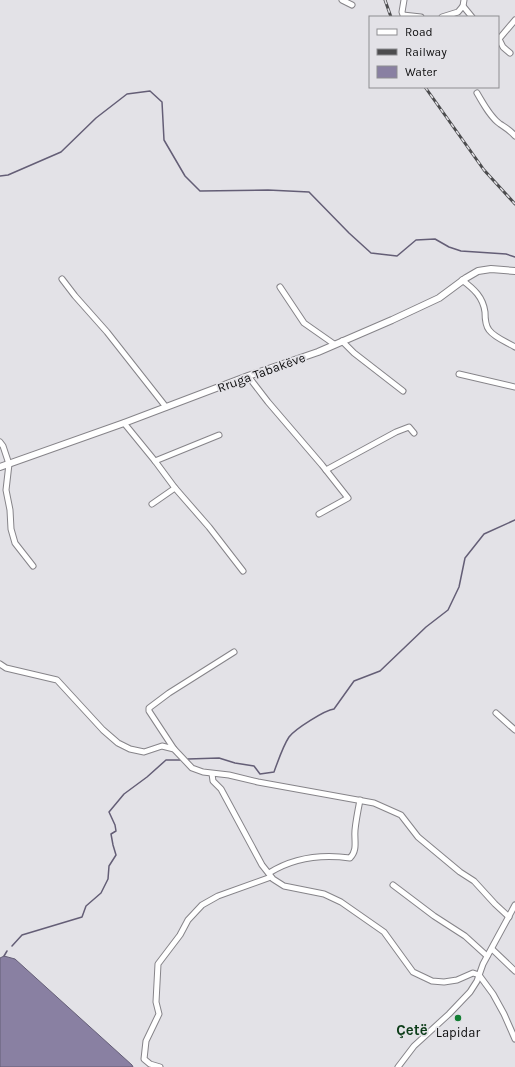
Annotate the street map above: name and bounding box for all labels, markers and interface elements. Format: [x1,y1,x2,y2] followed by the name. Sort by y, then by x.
[369,16,499,88] legend
[405,25,433,39] text: Road
[405,45,447,59] text: Railway
[405,65,438,79] text: Water
[215,349,308,395] street label: Rruga Tabakëve
[453,1013,463,1023] marker: Lapidar
[396,1021,428,1039] district label: Çetë
[436,1025,480,1040] place label: Lapidar

